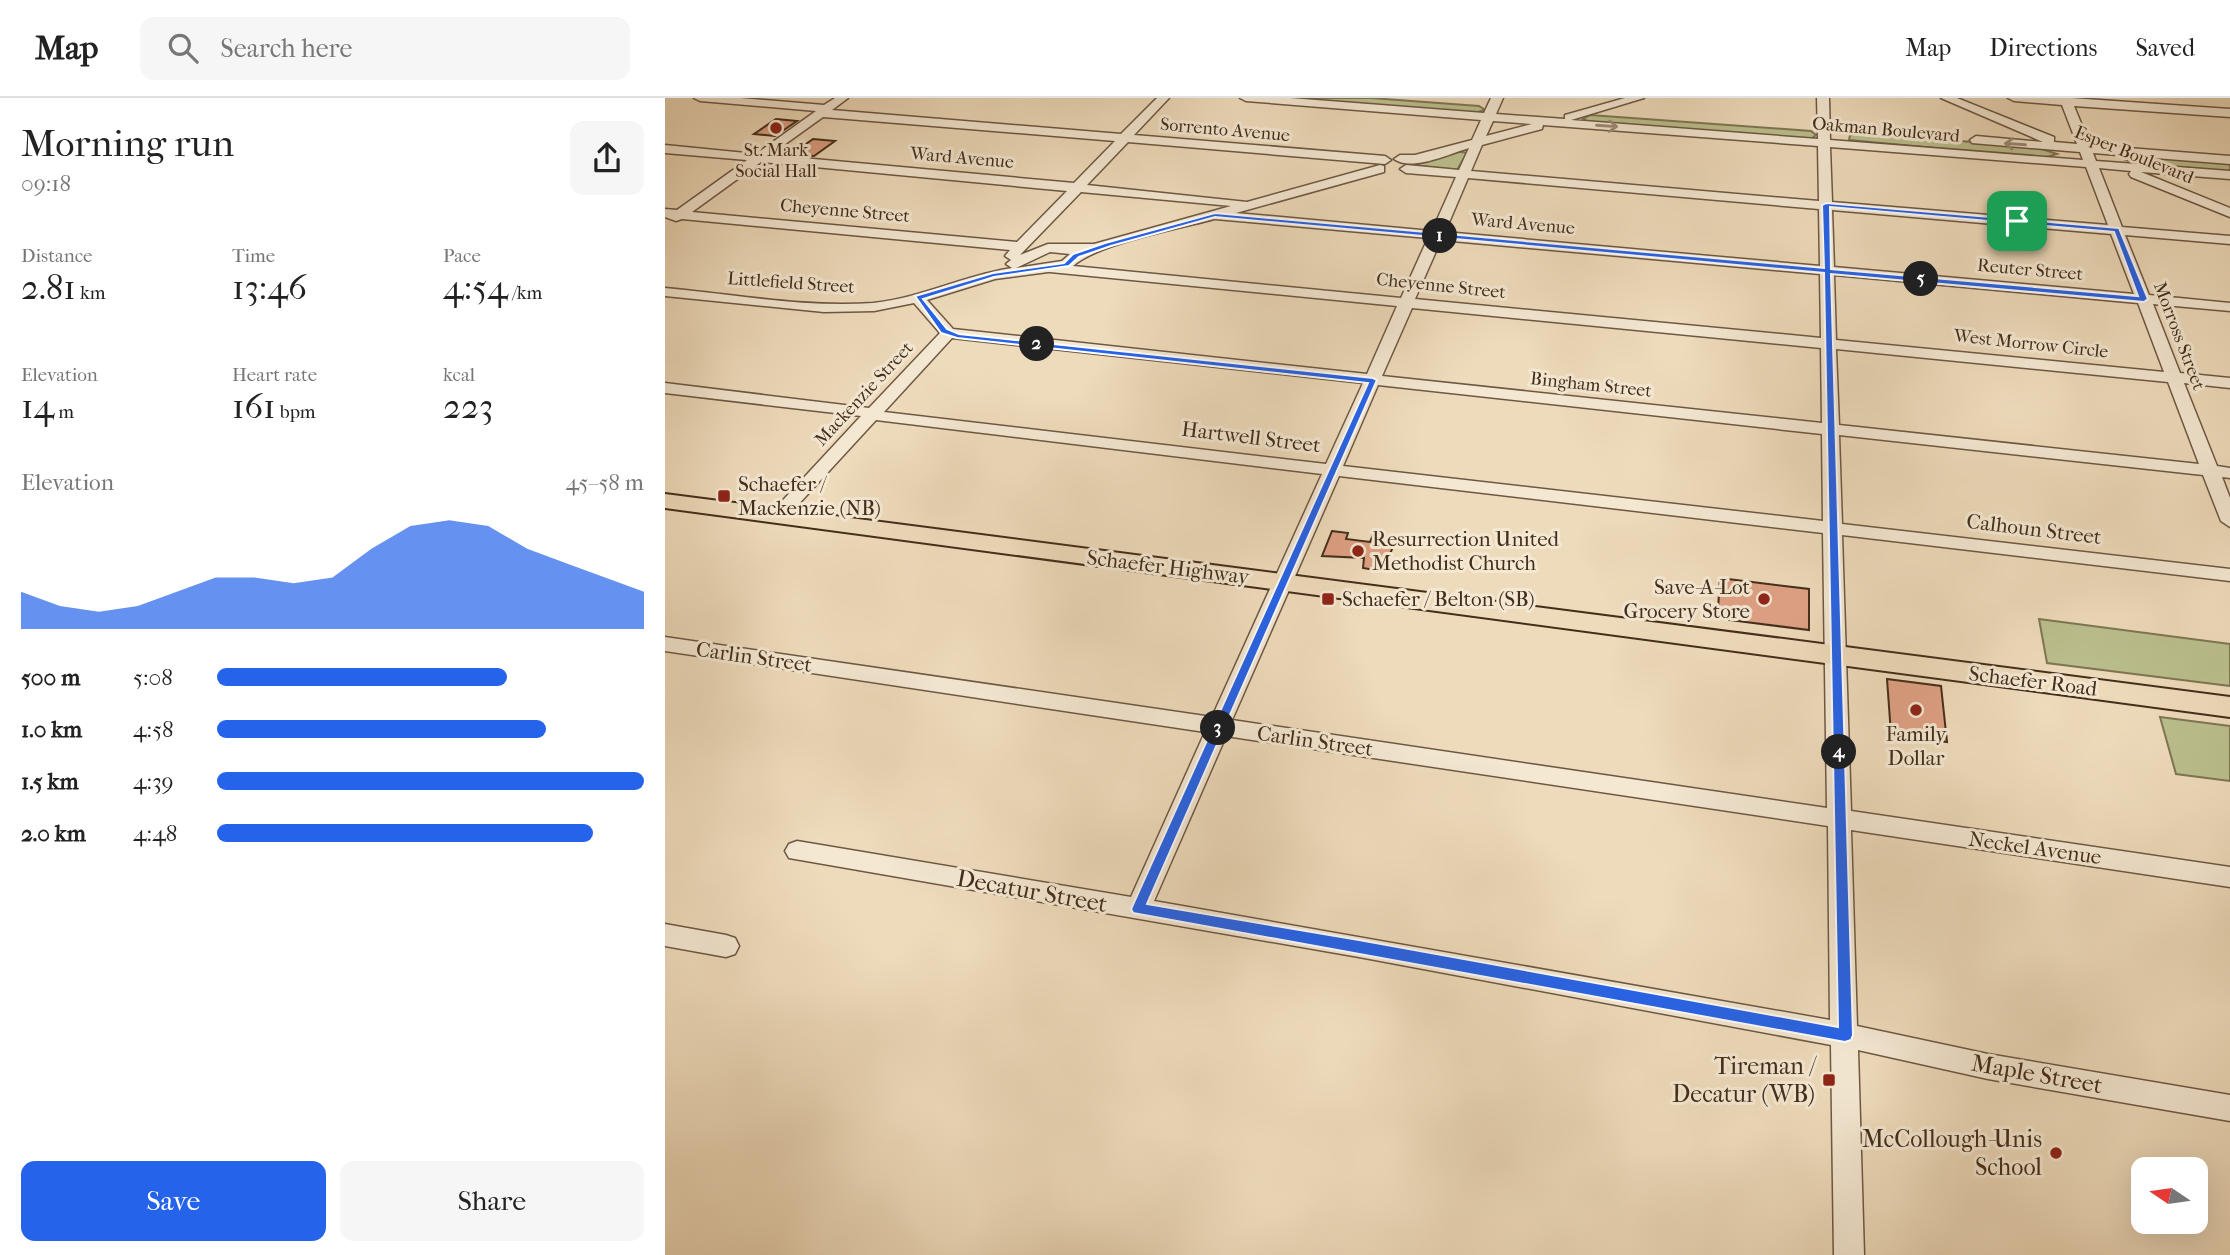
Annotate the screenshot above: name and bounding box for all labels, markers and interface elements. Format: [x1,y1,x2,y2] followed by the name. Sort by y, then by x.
[140,17,630,80] search box
[35,29,98,68] text: Map
[164,29,202,67] icon: search
[220,33,352,64] text: Search here
[1905,34,1951,62] text: Map
[1989,34,2097,62] text: Directions
[2135,34,2195,62] text: Saved
[1811,113,1961,147] street label: Oakman Boulevard
[1159,114,1291,146] street label: Sorrento Avenue
[768,120,784,136] marker: St. Mark Social Hall
[1595,120,1618,133] one-way arrow
[21,121,234,166] text: Morning run
[570,121,644,195] button: share
[2071,122,2197,189] street label: Esper Boulevard
[2004,137,2027,150] one-way arrow
[735,140,817,182] place label: St. Mark Social Hall
[908,143,1015,173] street label: Ward Avenue
[21,170,71,197] text: 09:18
[1987,191,2047,251] pin
[779,195,911,227] street label: Cheyenne Street
[1998,202,2036,240] icon: arrive
[1469,209,1576,239] street label: Ward Avenue
[1423,218,1457,254] pin: 1
[1436,224,1443,246] text: 1
[21,245,92,267] text: Distance
[232,245,275,267] text: Time
[443,245,481,267] text: Pace
[1976,255,2084,285] street label: Reuter Street
[1903,262,1939,296] pin: 5
[21,267,76,308] text: 2.81
[232,267,307,308] text: 13:46
[443,267,508,308] text: 4:54
[1916,267,1925,289] text: 5
[727,268,856,298] street label: Littlefield Street
[1375,269,1507,303] street label: Cheyenne Street
[2149,279,2209,394] street label: Morross Street
[76,282,105,304] text: km
[508,282,542,304] text: /km
[1952,325,2109,363] street label: West Morrow Circle
[1019,327,1055,362] pin: 2
[1032,332,1041,354] text: 2
[810,337,918,450] street label: Mackenzie Street
[21,364,98,386] text: Elevation
[232,364,317,386] text: Heart rate
[443,364,475,386] text: kcal
[1529,368,1653,402] street label: Bingham Street
[21,386,54,427] text: 14
[232,386,276,427] text: 161
[443,386,493,427] text: 223
[54,401,74,423] text: m
[276,401,316,423] text: bpm
[1180,417,1322,457] street label: Hartwell Street
[21,469,114,496] text: Elevation
[565,469,644,496] text: 45–58 m
[738,472,881,520] place label: Schaefer / Mackenzie (NB)
[716,488,732,504] marker: Schaefer / Mackenzie (NB)
[1965,509,2103,549] street label: Calhoun Street
[1372,527,1560,575] place label: Resurrection United Methodist Church
[1350,543,1366,559] marker: Resurrection United Methodist Church
[1085,545,1251,589] street label: Schaefer Highway
[1623,575,1750,623] place label: Save-A-Lot Grocery Store
[1342,587,1535,611] place label: Schaefer / Belton (SB)
[1320,591,1336,607] marker: Schaefer / Belton (SB)
[1756,591,1772,607] marker: Save-A-Lot Grocery Store
[695,637,814,677] street label: Carlin Street
[1967,661,2099,701] street label: Schaefer Road
[21,664,80,691] text: 500 m
[133,664,173,691] text: 5:08
[1908,702,1924,718] marker: Family Dollar
[1201,710,1235,746] pin: 3
[21,716,82,743] text: 1.0 km
[133,716,174,743] text: 4:58
[1214,716,1221,738] text: 3
[1256,721,1375,761] street label: Carlin Street
[1885,722,1947,770] place label: Family Dollar
[1821,734,1857,770] pin: 4
[1833,740,1844,762] text: 4
[21,768,79,795] text: 1.5 km
[133,768,174,795] text: 4:39
[21,820,86,847] text: 2.0 km
[133,820,177,847] text: 4:48
[1967,827,2103,869] street label: Neckel Avenue
[954,864,1110,918] street label: Decatur Street
[1969,1049,2105,1099] street label: Maple Street
[1672,1052,1817,1108] place label: Tireman / Decatur (WB)
[1821,1072,1837,1088] marker: Tireman / Decatur (WB)
[1862,1125,2042,1181] place label: McCollough-Unis School
[2048,1145,2064,1161] marker: McCollough-Unis School
[2131,1157,2209,1234] north arrow
[2131,1157,2208,1234] map controls
[21,1161,326,1241] button: Save
[340,1161,644,1241] button: Share

